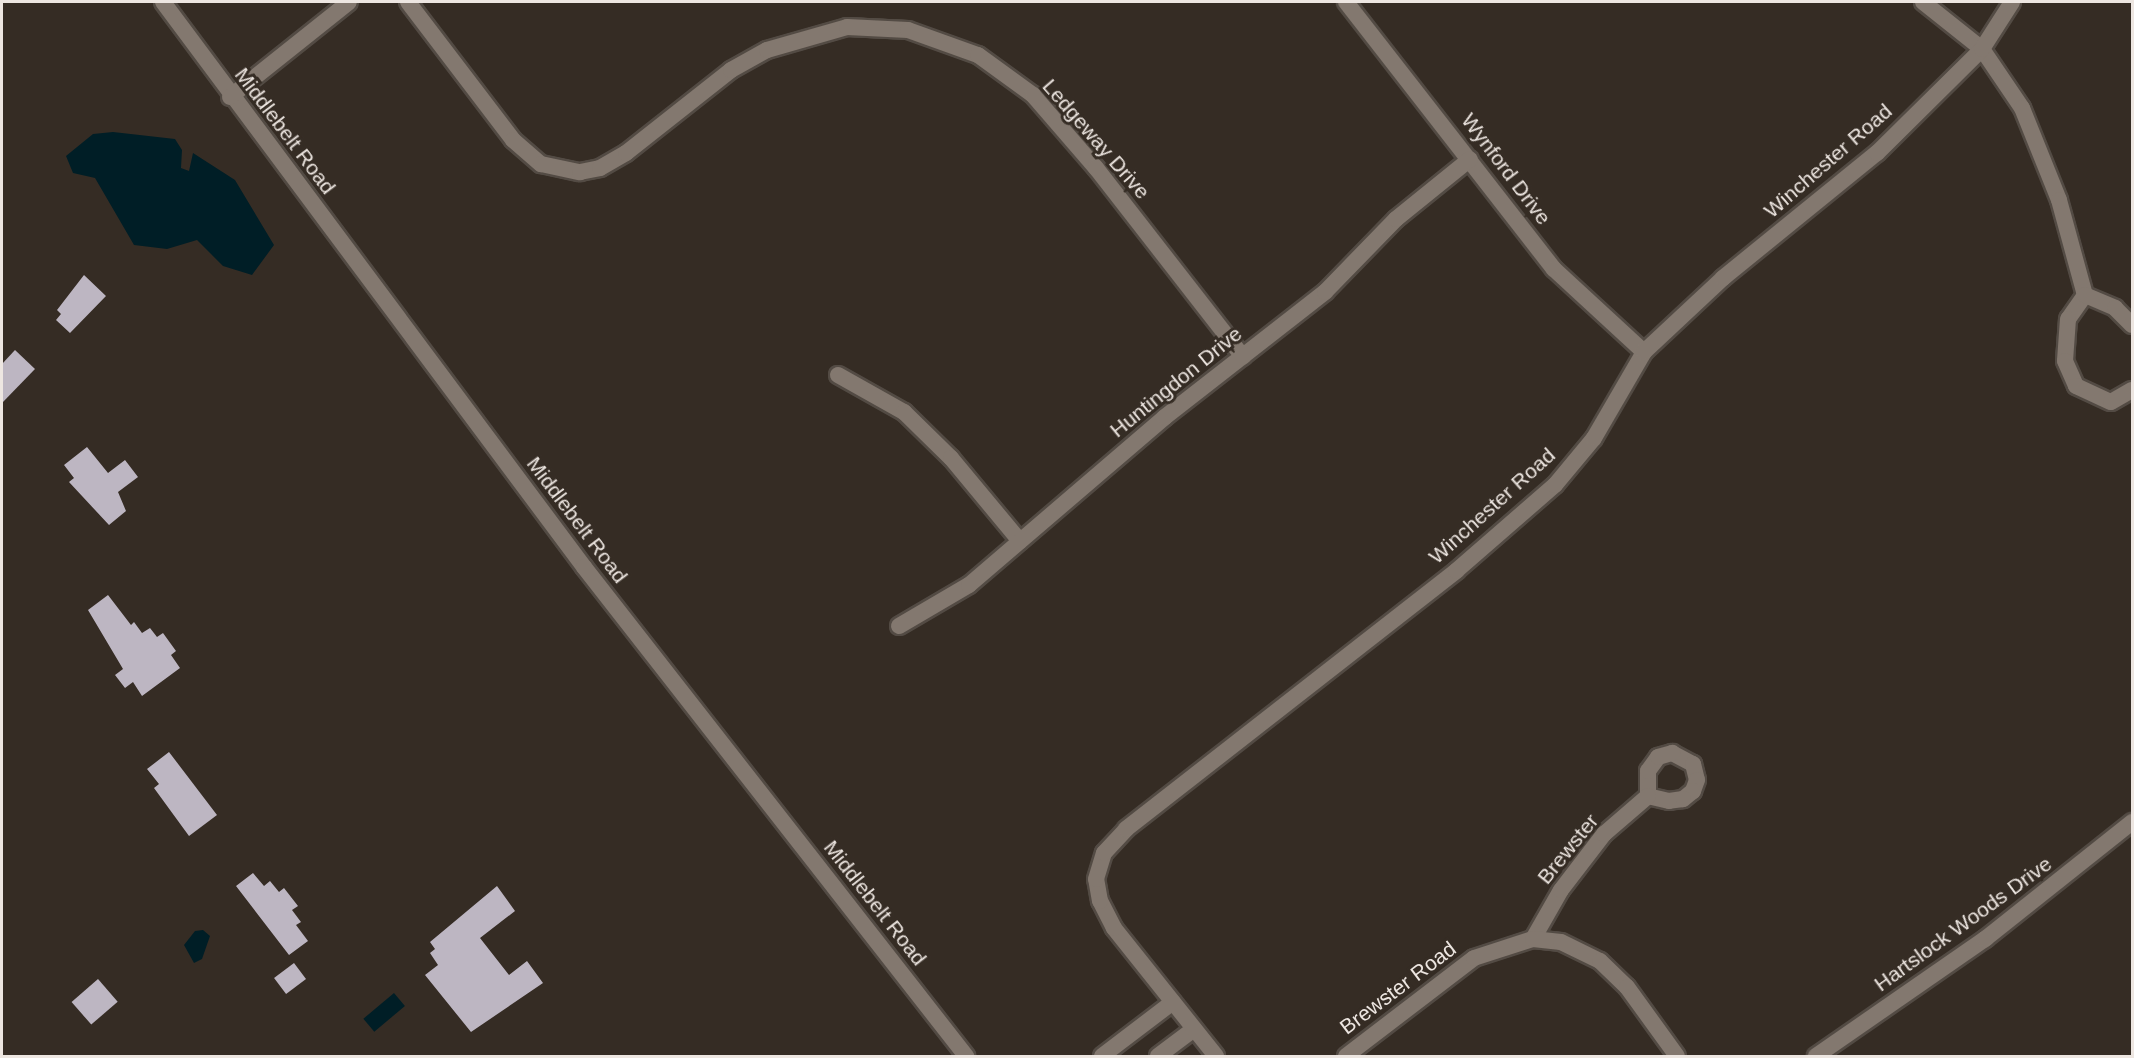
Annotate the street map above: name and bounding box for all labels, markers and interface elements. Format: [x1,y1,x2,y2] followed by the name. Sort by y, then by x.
[229,63,341,199] street label: Middlebelt Road
[1037,74,1155,204] street label: Ledgeway Drive
[1759,99,1897,223] street label: Winchester Road
[1456,108,1556,230] street label: Wynford Drive
[1105,321,1247,443] street label: Huntingdon Drive
[1424,443,1560,569] street label: Winchester Road
[521,452,633,588] street label: Middlebelt Road
[1532,809,1604,889] street label: Brewster
[818,835,932,971] street label: Middlebelt Road
[1869,851,2057,997] street label: Hartslock Woods Drive
[1335,936,1461,1040] street label: Brewster Road

